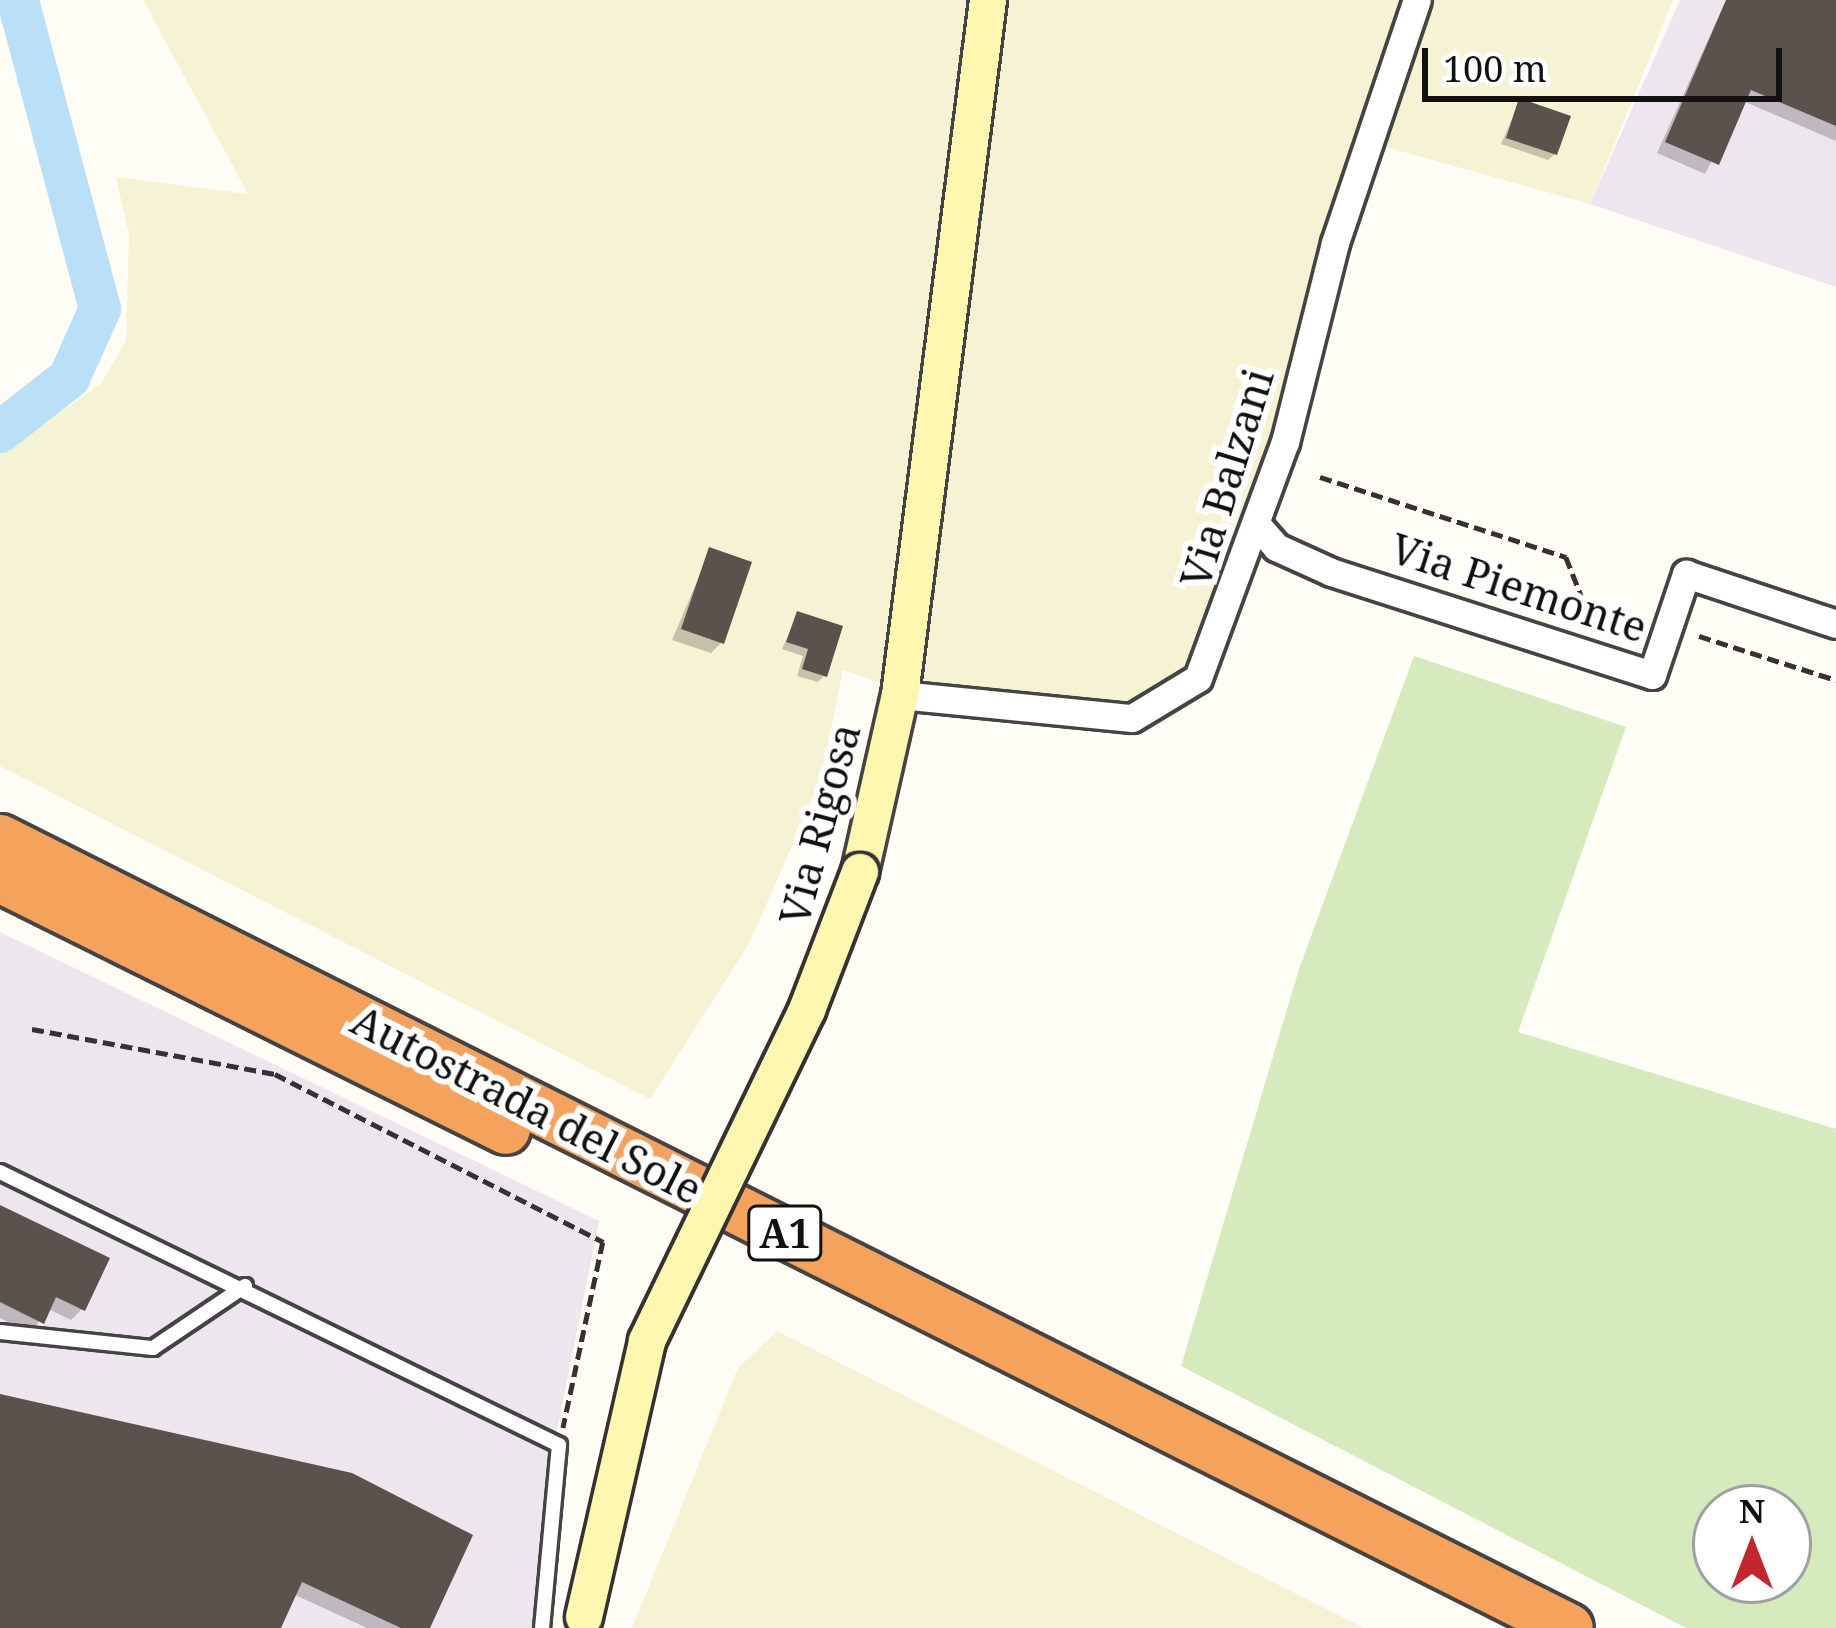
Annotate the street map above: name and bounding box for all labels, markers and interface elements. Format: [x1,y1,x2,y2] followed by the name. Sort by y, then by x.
[1428,24,1788,98] scale bar
[1443,44,1547,93] text: 100 m
[1169,363,1283,593] street label: Via Balzani
[1385,522,1653,652] street label: Via Piemonte
[768,718,870,930] street label: Via Rigosa
[344,994,710,1214] street label: Autostrada del Sole
[746,1200,824,1266] road number: A1
[1692,1484,1812,1604] north arrow
[1739,1488,1765,1533] text: N

